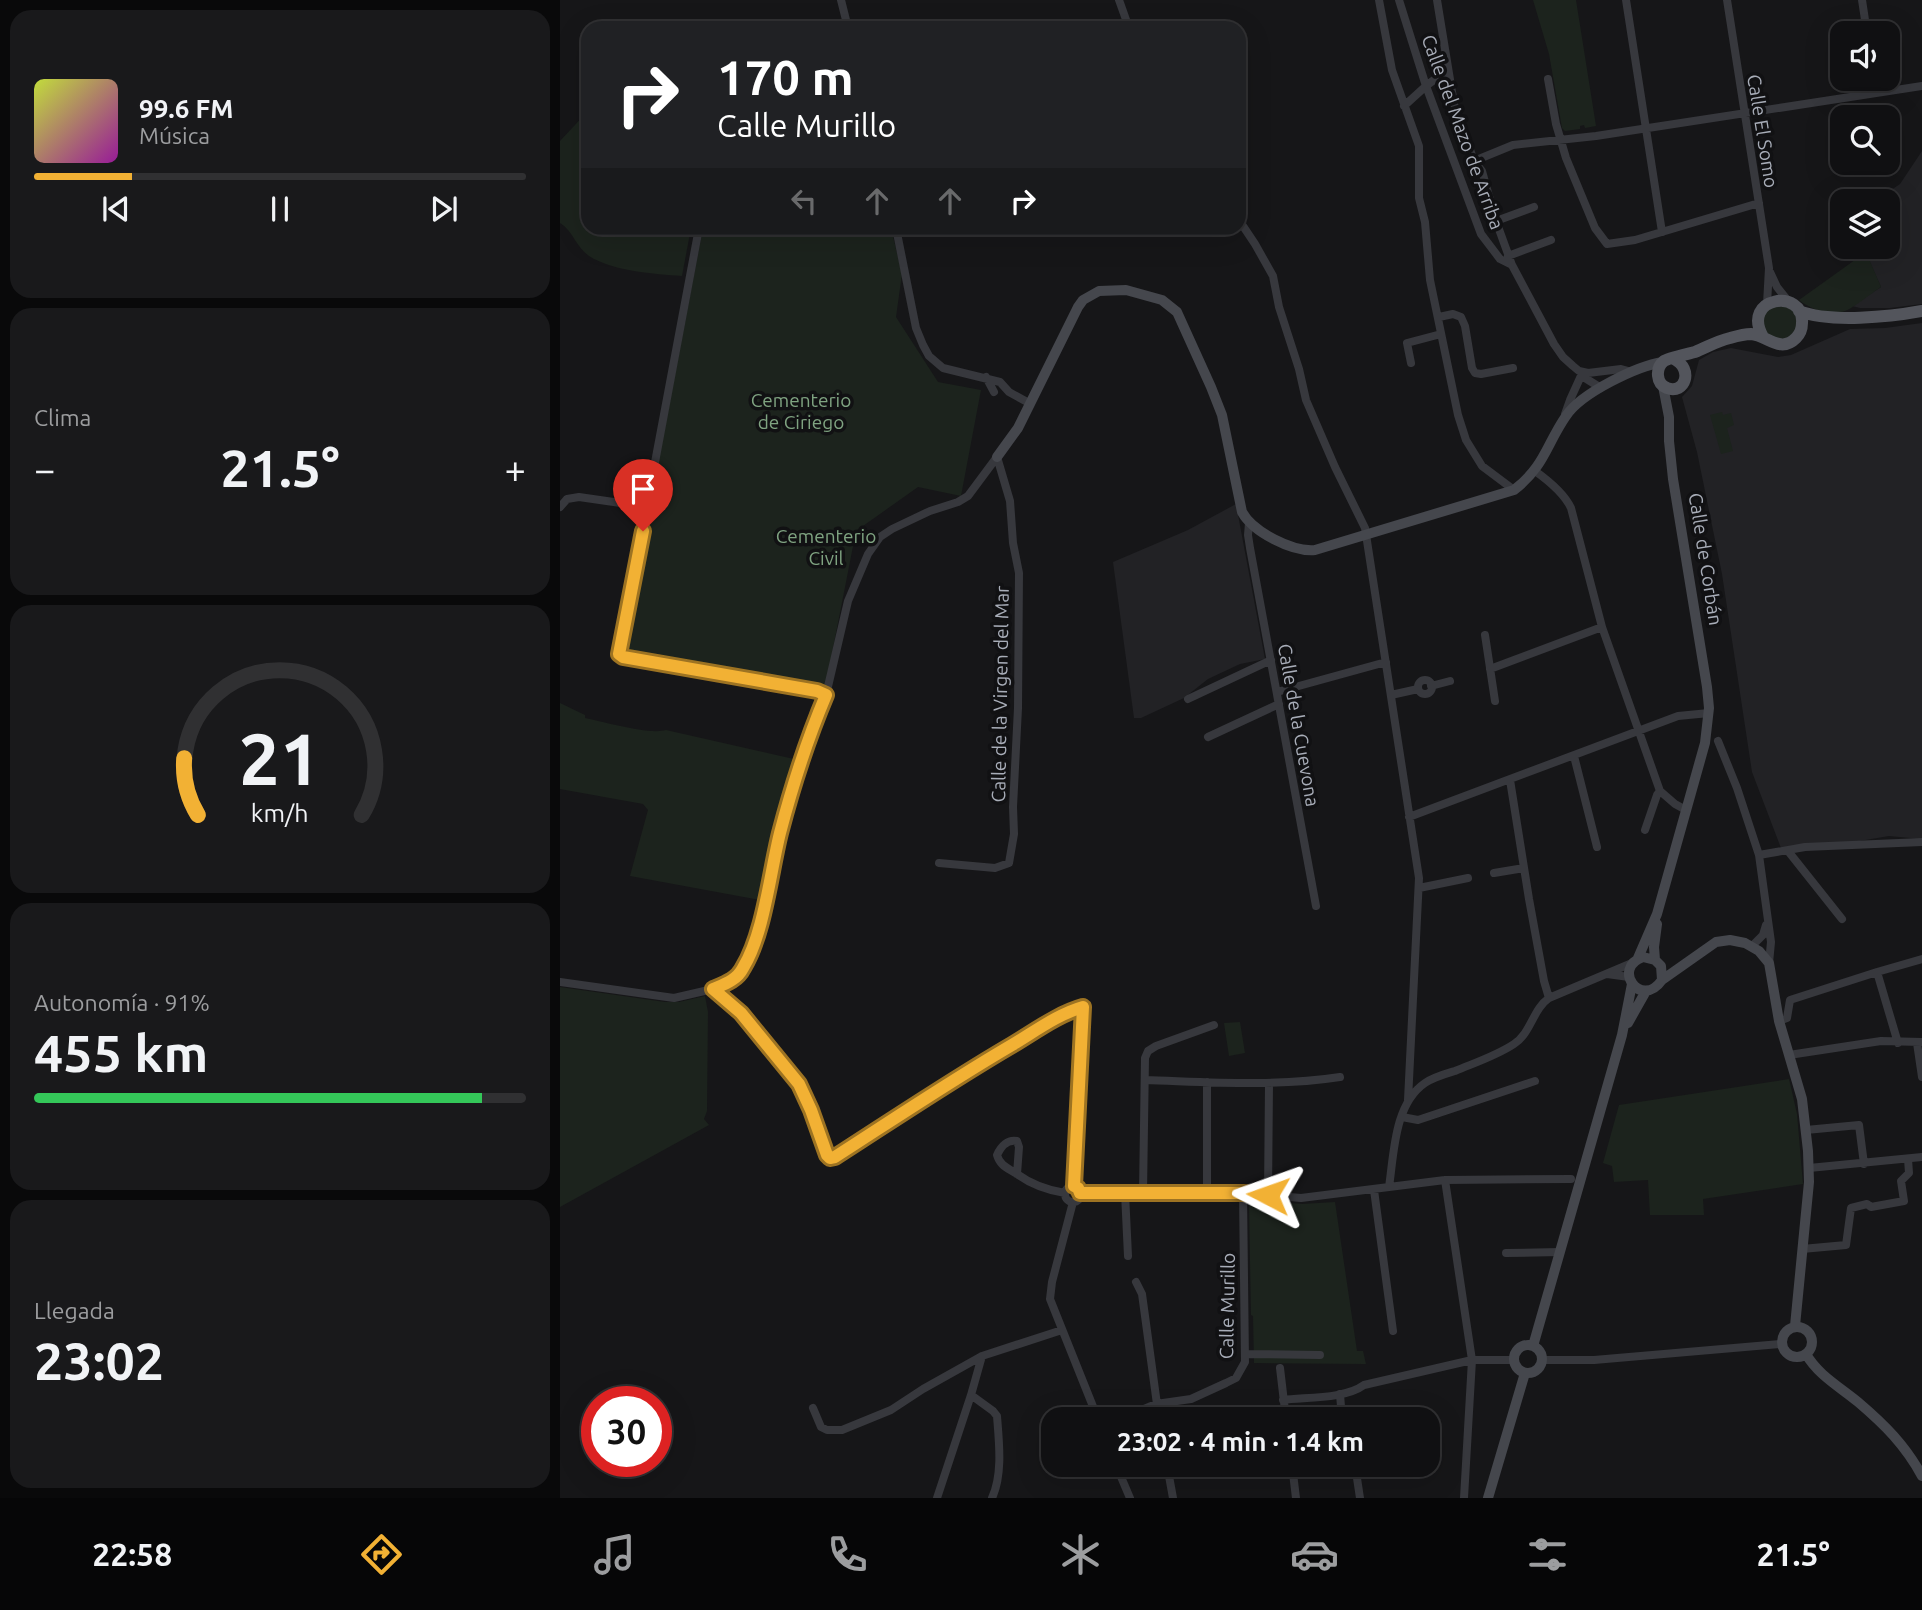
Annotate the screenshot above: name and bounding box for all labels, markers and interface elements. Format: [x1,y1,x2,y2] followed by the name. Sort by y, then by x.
[1830,21,1900,259] map controls
[1830,21,1900,91] button: sound
[1417,32,1509,232] street label: Calle del Mazo de Arriba
[602,49,693,140] icon: right
[717,49,854,104] text: 170 m
[1743,73,1783,189] street label: Calle El Somo
[139,94,233,123] text: 99.6 FM
[1830,105,1900,175] button: search
[717,107,896,143] text: Calle Murillo
[139,123,210,148] text: Música
[785,182,823,220] icon: left
[858,182,896,220] icon: ahead
[931,182,969,220] icon: ahead
[1004,182,1042,220] icon: right
[1830,189,1900,259] button: layers
[97,190,135,228] icon: previous
[261,190,299,228] icon: pause
[425,190,463,228] icon: next
[751,389,851,433] park label: Cementerio de Ciriego
[34,405,91,430] text: Clima
[220,439,340,497] text: 21.5°
[34,448,55,490] text: −
[505,448,526,490] text: +
[613,459,673,531] pin
[624,470,662,508] icon: arrive
[1685,491,1727,627] street label: Calle de Corbán
[776,525,876,569] park label: Cementerio Civil
[987,585,1013,803] street label: Calle de la Virgen del Mar
[1274,642,1324,808] street label: Calle de la Cuevona
[239,717,321,799] text: 21
[251,799,309,827] text: km/h
[34,990,210,1015] text: Autonomía · 91%
[34,1024,208,1082] text: 455 km
[1231,1158,1305,1232] position arrow
[1215,1253,1239,1359] street label: Calle Murillo
[34,1298,115,1323] text: Llegada
[34,1332,164,1390] text: 23:02
[581,1386,672,1477] speed limit sign: 30
[1117,1427,1364,1456] text: 23:02 · 4 min · 1.4 km
[357,1530,406,1579] icon: directions
[590,1530,639,1579] icon: music
[823,1530,872,1579] icon: phone
[1056,1530,1105,1579] icon: climate
[1290,1530,1339,1579] icon: car
[1523,1530,1572,1579] icon: filters
[92,1536,172,1572] text: 22:58
[1756,1536,1830,1572] text: 21.5°

